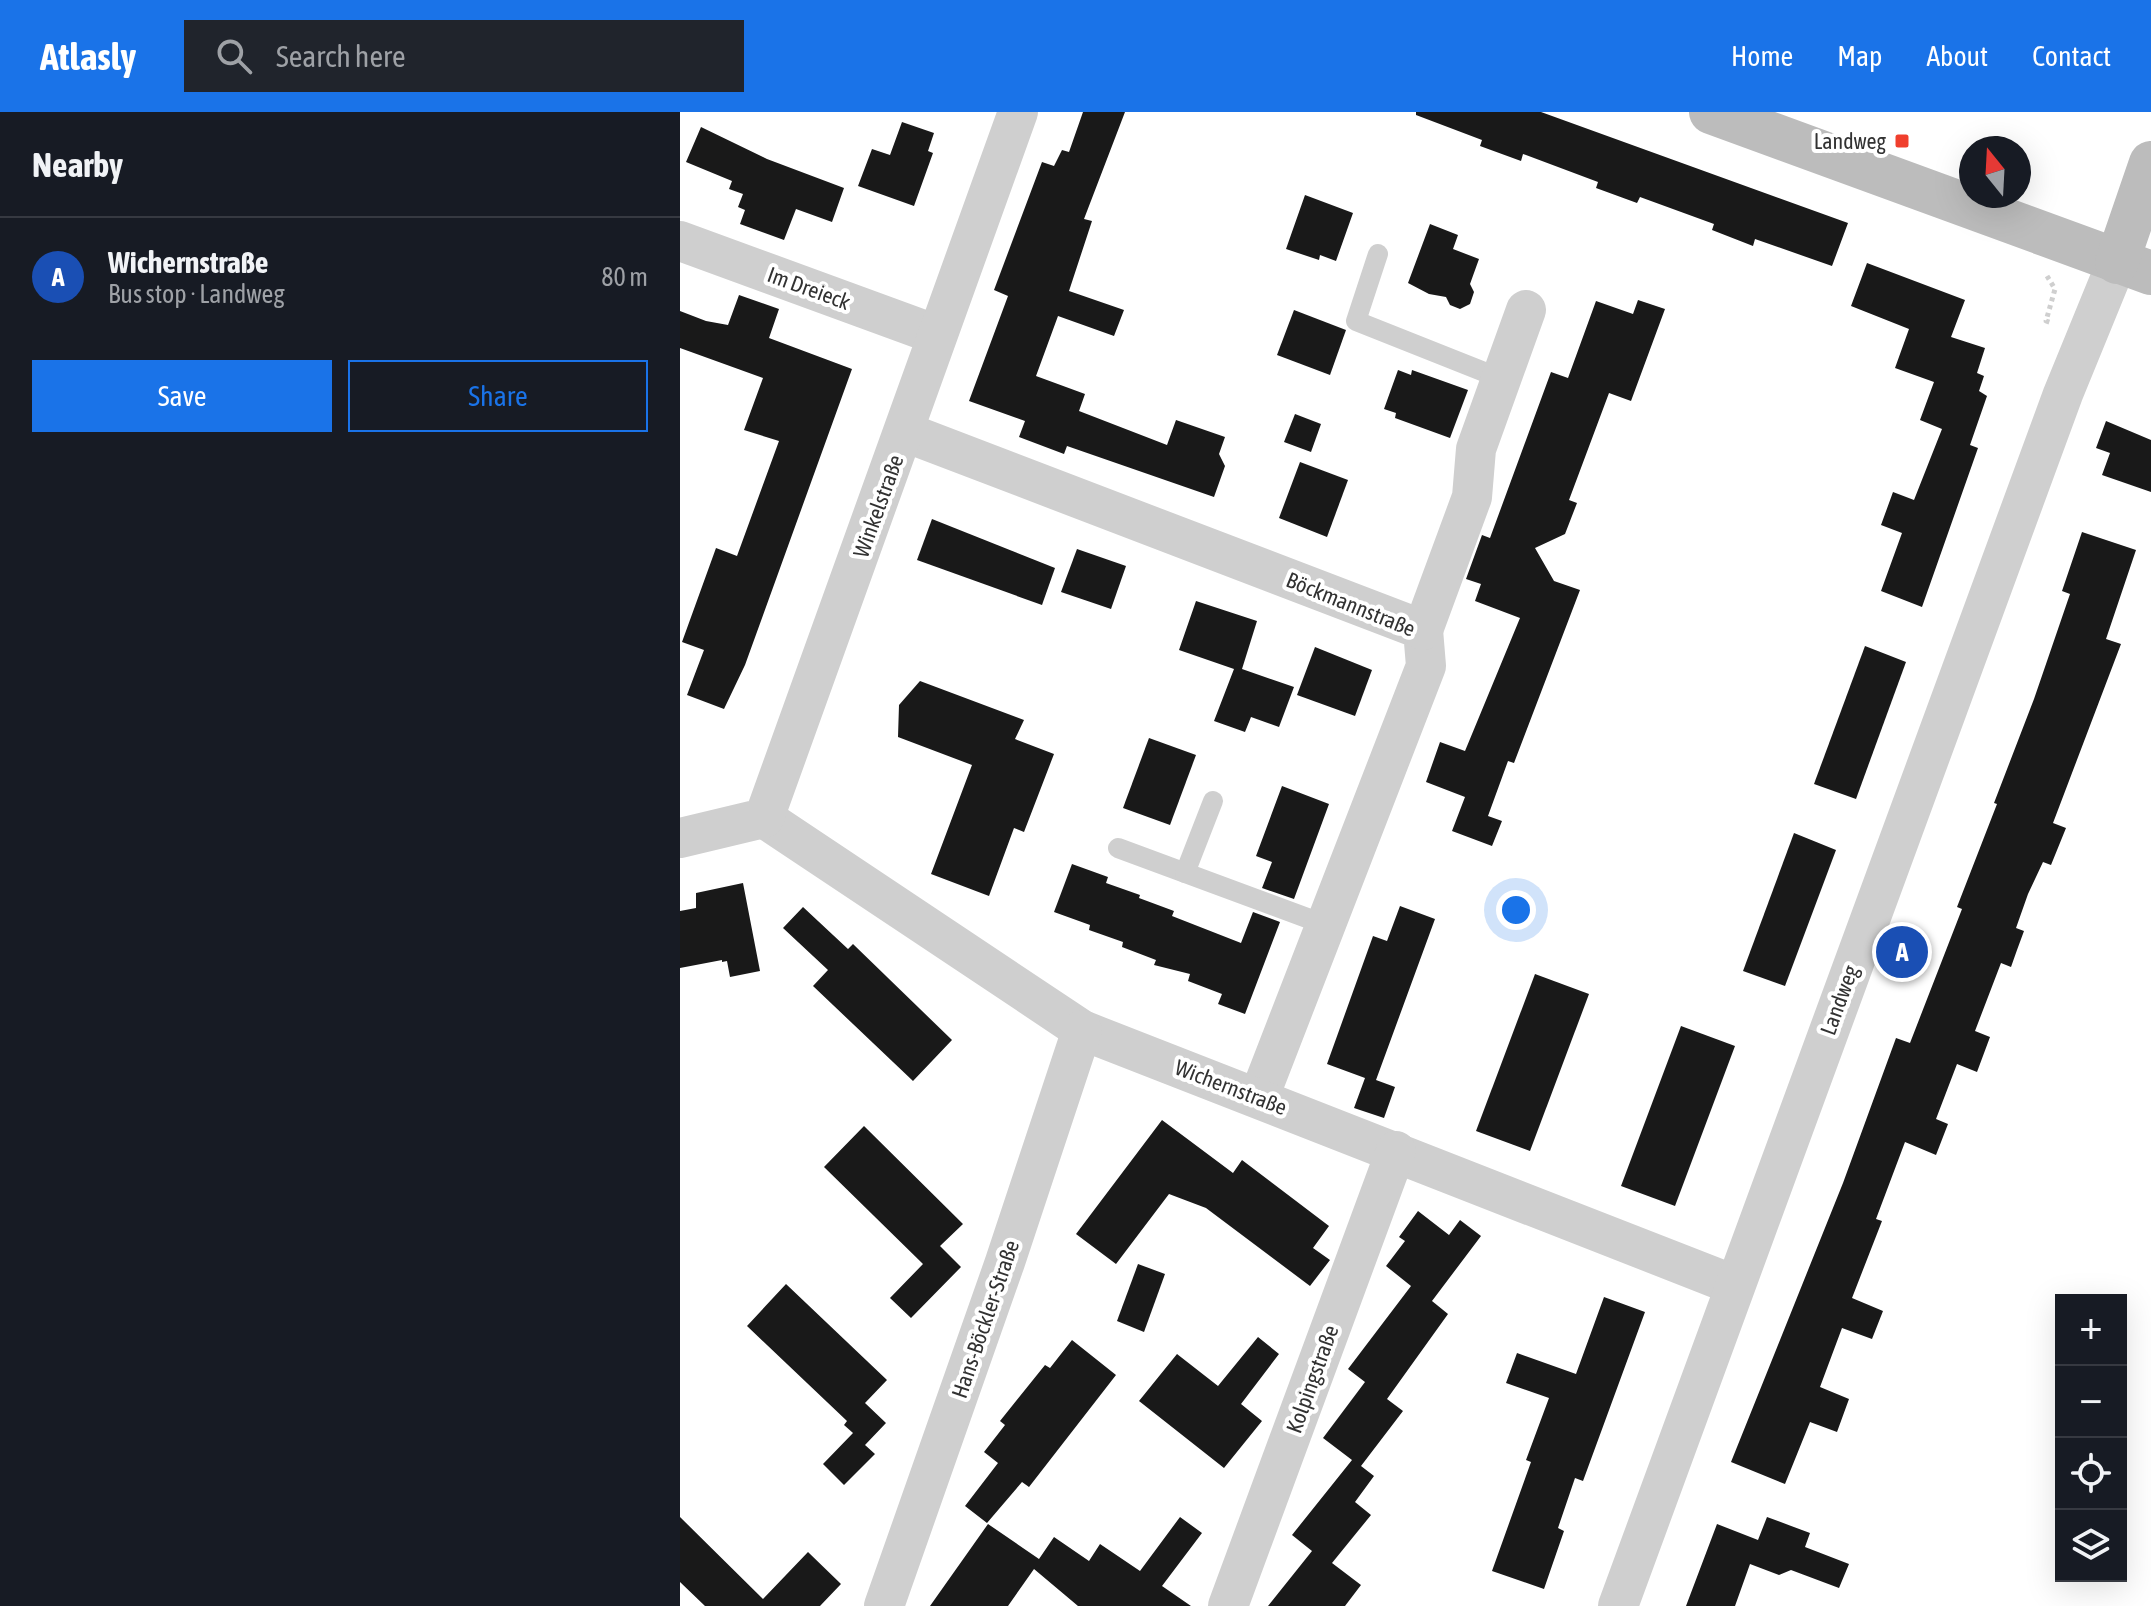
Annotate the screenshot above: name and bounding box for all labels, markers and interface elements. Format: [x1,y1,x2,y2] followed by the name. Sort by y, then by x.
[184,20,744,92] search box
[212,34,256,78] icon: search
[40,35,136,78] text: Atlasly
[276,39,406,73] text: Search here
[1731,40,1793,72] text: Home
[1837,40,1882,72] text: Map
[1926,40,1988,72] text: About
[2032,40,2111,72] text: Contact
[1814,128,1887,154] place label: Landweg
[1893,132,1911,150] marker: Landweg
[1959,136,2031,208] north arrow
[32,145,123,184] text: Nearby
[108,245,268,279] text: Wichernstraße
[764,261,854,315] street label: Im Dreieck
[52,262,64,292] text: A
[601,262,648,292] text: 80 m
[108,279,285,309] text: Bus stop · Landweg
[32,360,332,432] button: Save
[348,360,648,432] button: Share
[847,451,909,561] street label: Winkelstraße
[1283,566,1419,642] street label: Böckmannstraße
[1496,890,1536,930] your location
[1876,922,1928,982] pin: A
[1814,961,1864,1038] street label: Landweg
[1171,1054,1291,1120] street label: Wichernstraße
[946,1237,1024,1401] street label: Hans-Böckler-Straße
[2055,1294,2127,1582] map controls
[2055,1294,2127,1366] button: +
[1280,1322,1344,1436] street label: Kolpingstraße
[2055,1366,2127,1438] button: −
[2055,1438,2127,1510] button: locate
[2055,1510,2127,1582] button: layers

